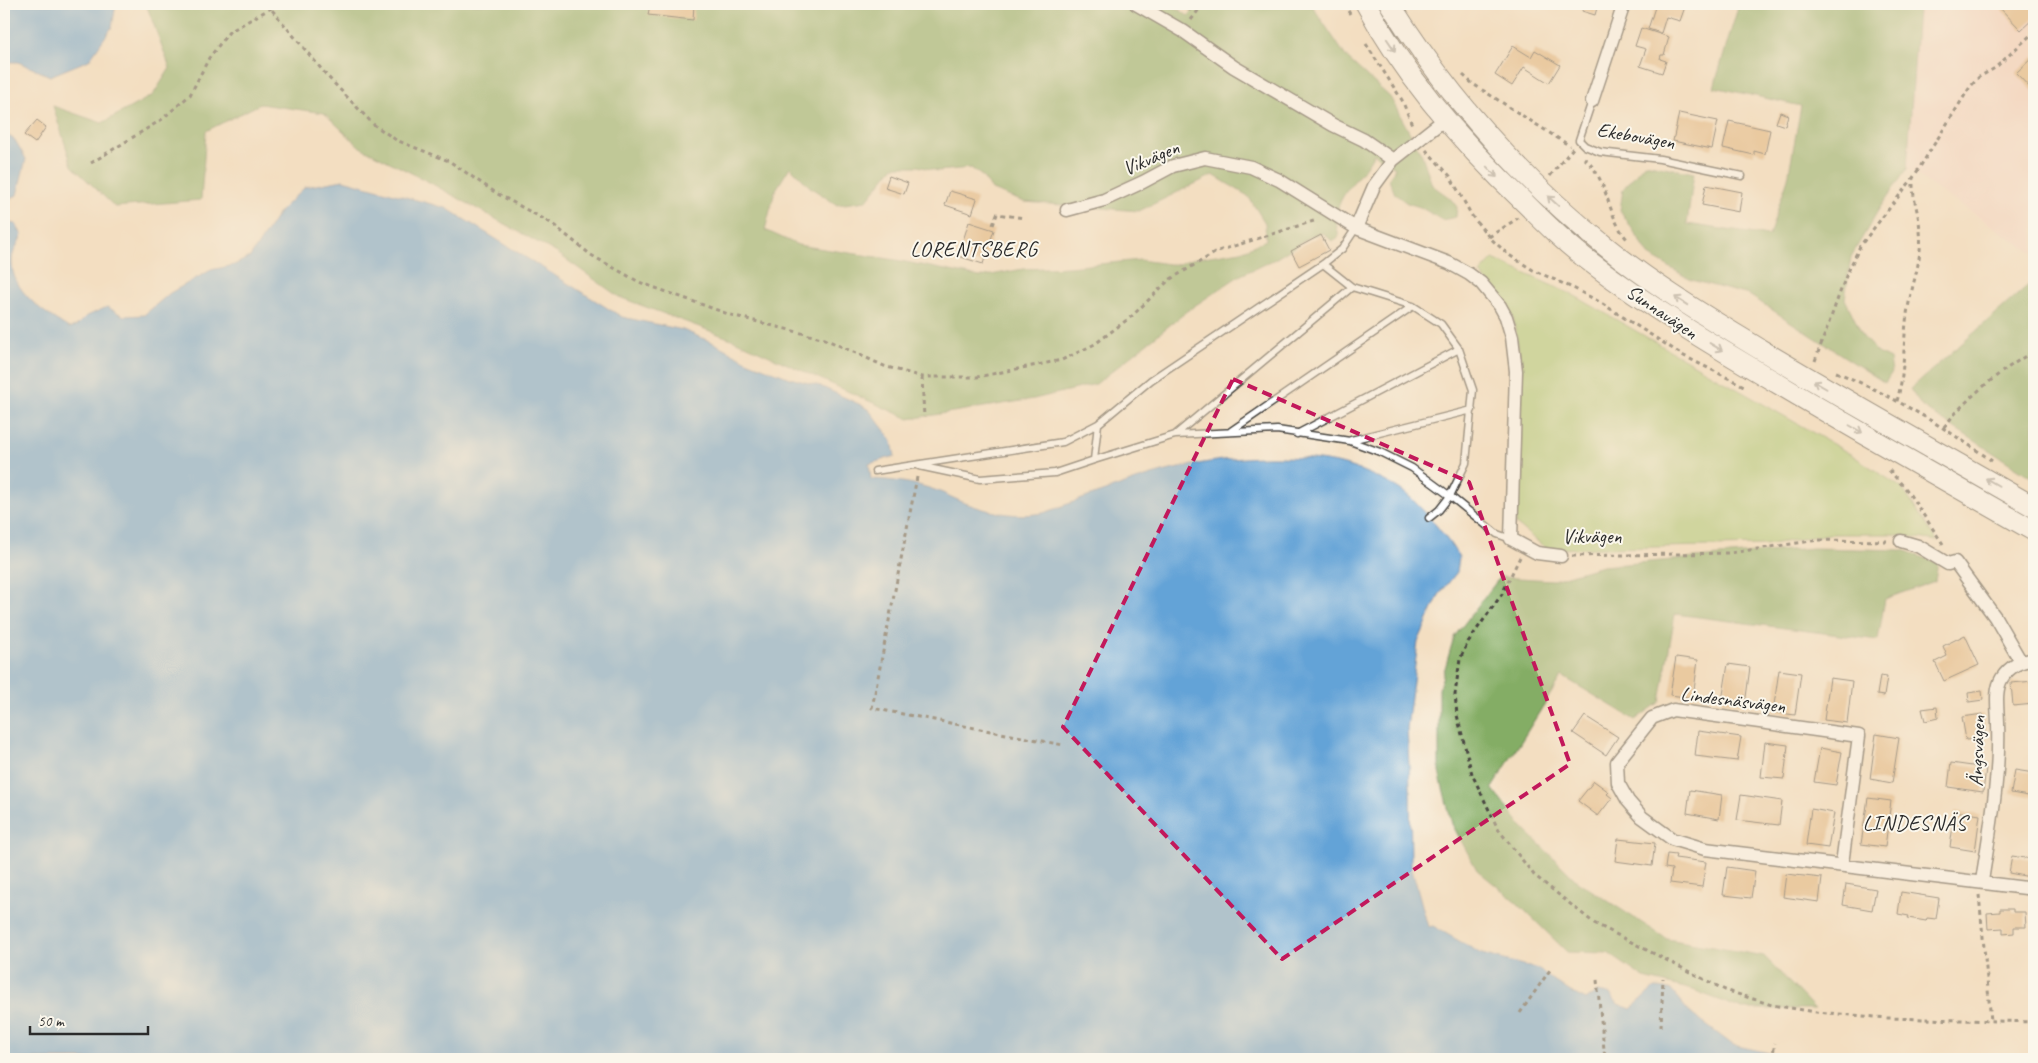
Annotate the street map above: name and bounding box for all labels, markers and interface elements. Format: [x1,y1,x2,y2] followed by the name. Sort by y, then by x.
[1386,38,1396,52] one-way arrow
[1595,117,1678,155] street label: Ekebovägen
[1119,135,1184,181] street label: Vikvägen
[1486,166,1498,178] one-way arrow
[1547,195,1560,207] one-way arrow
[910,236,1040,262] district label: LORENTSBERG
[1622,279,1703,345] street label: Sunnavägen
[1675,296,1689,306] one-way arrow
[1709,342,1723,352] one-way arrow
[1814,379,1828,389] one-way arrow
[1849,425,1863,435] one-way arrow
[1985,477,2000,487] one-way arrow
[1563,524,1622,549] street label: Vikvägen
[1679,681,1788,719] street label: Lindesnäsvägen
[1963,714,1991,787] street label: Ängsvägen
[1863,810,1970,836] district label: LINDESNÄS
[30,1003,148,1035] scale bar
[38,1012,65,1031] text: 50 m

